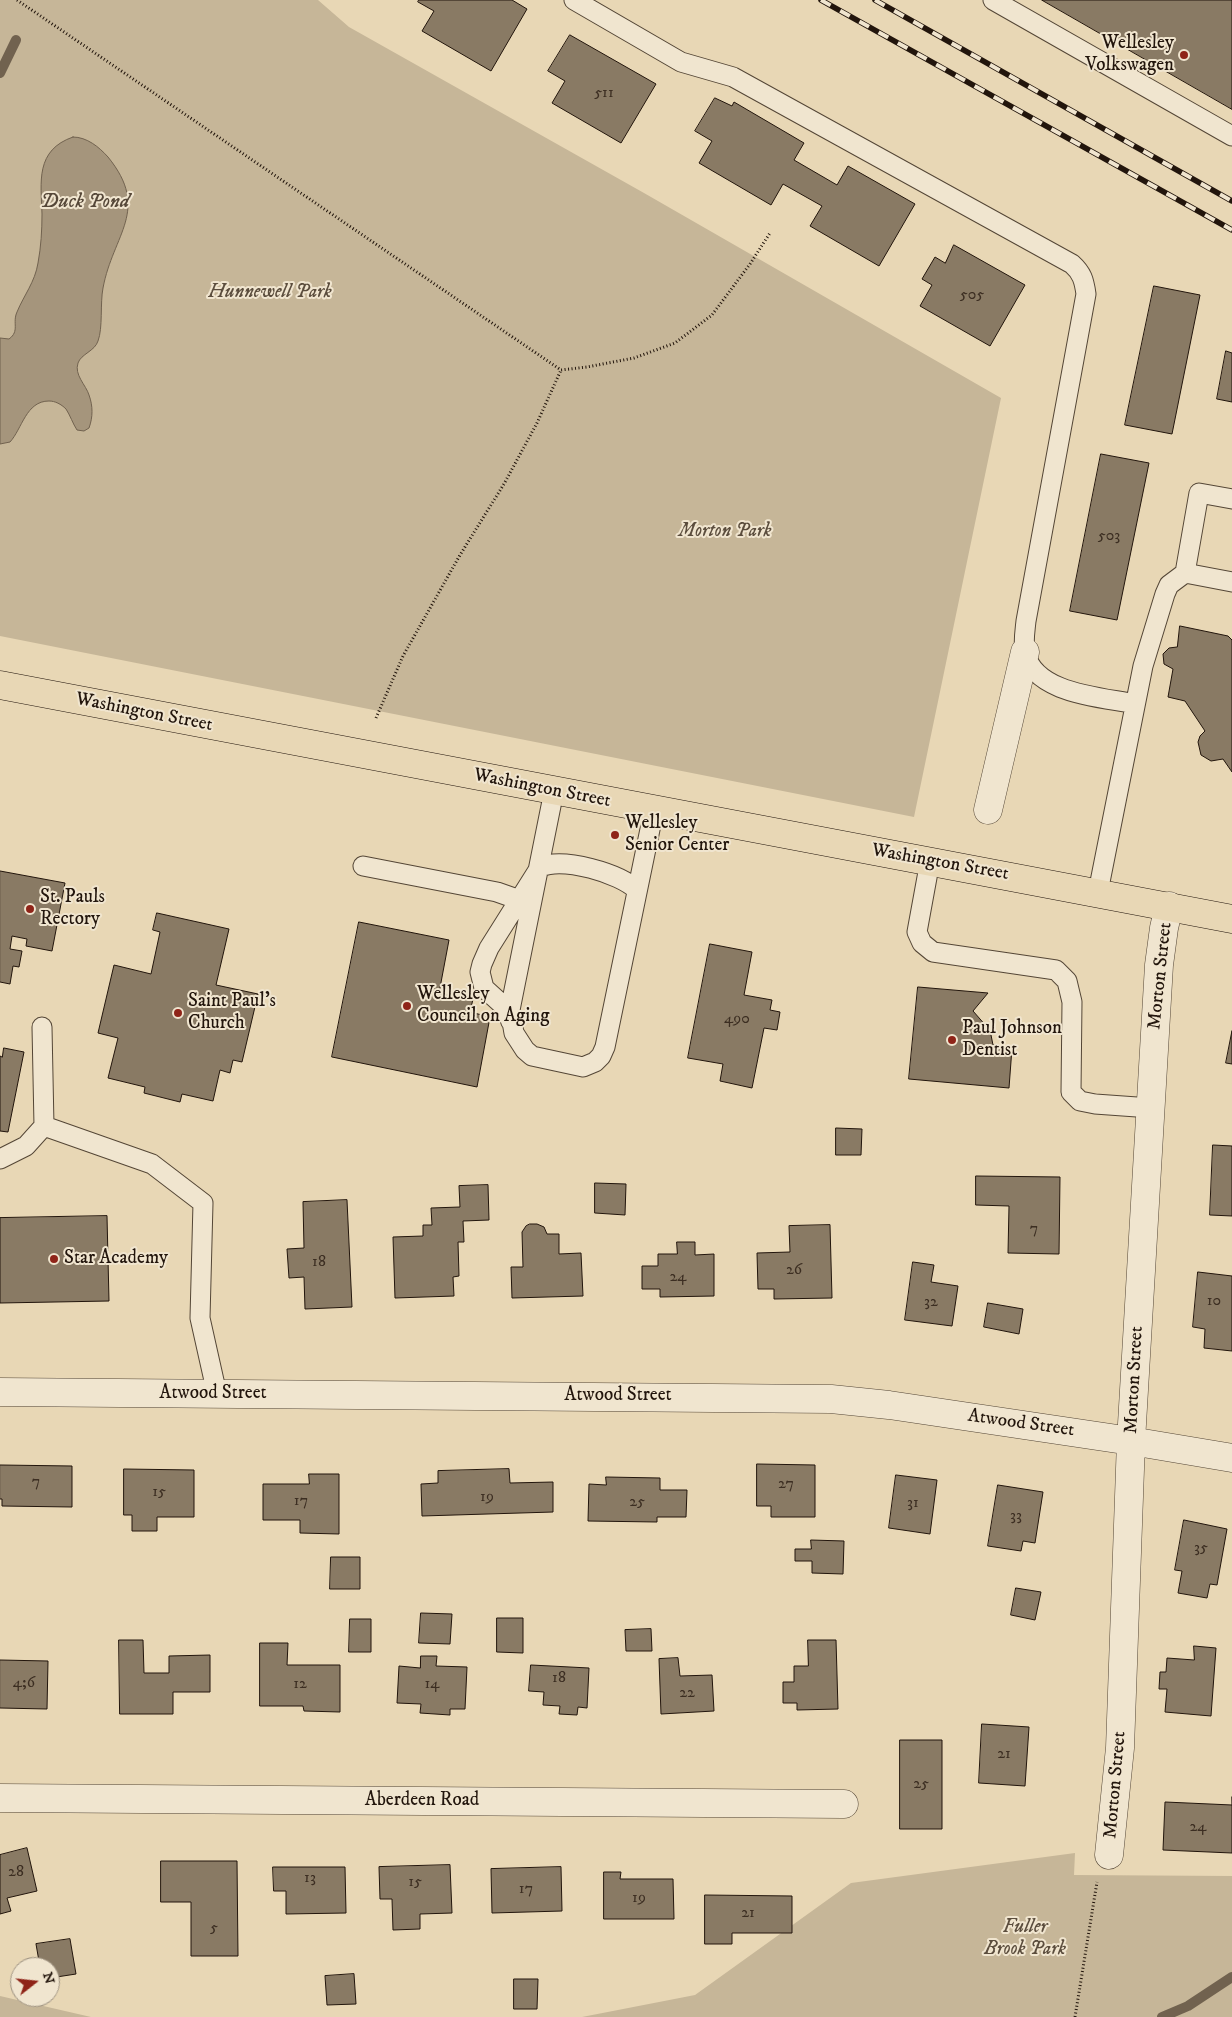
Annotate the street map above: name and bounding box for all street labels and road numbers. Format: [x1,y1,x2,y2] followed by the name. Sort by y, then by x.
[74,689,214,737] street label: Washington Street
[472,765,612,813] street label: Washington Street
[870,840,1010,886] street label: Washington Street
[1144,921,1178,1031] street label: Morton Street
[1121,1326,1149,1434] street label: Morton Street
[159,1383,267,1405] street label: Atwood Street
[564,1385,672,1407] street label: Atwood Street
[966,1405,1076,1443] street label: Atwood Street
[1100,1730,1132,1840] street label: Morton Street
[365,1790,479,1812] street label: Aberdeen Road

